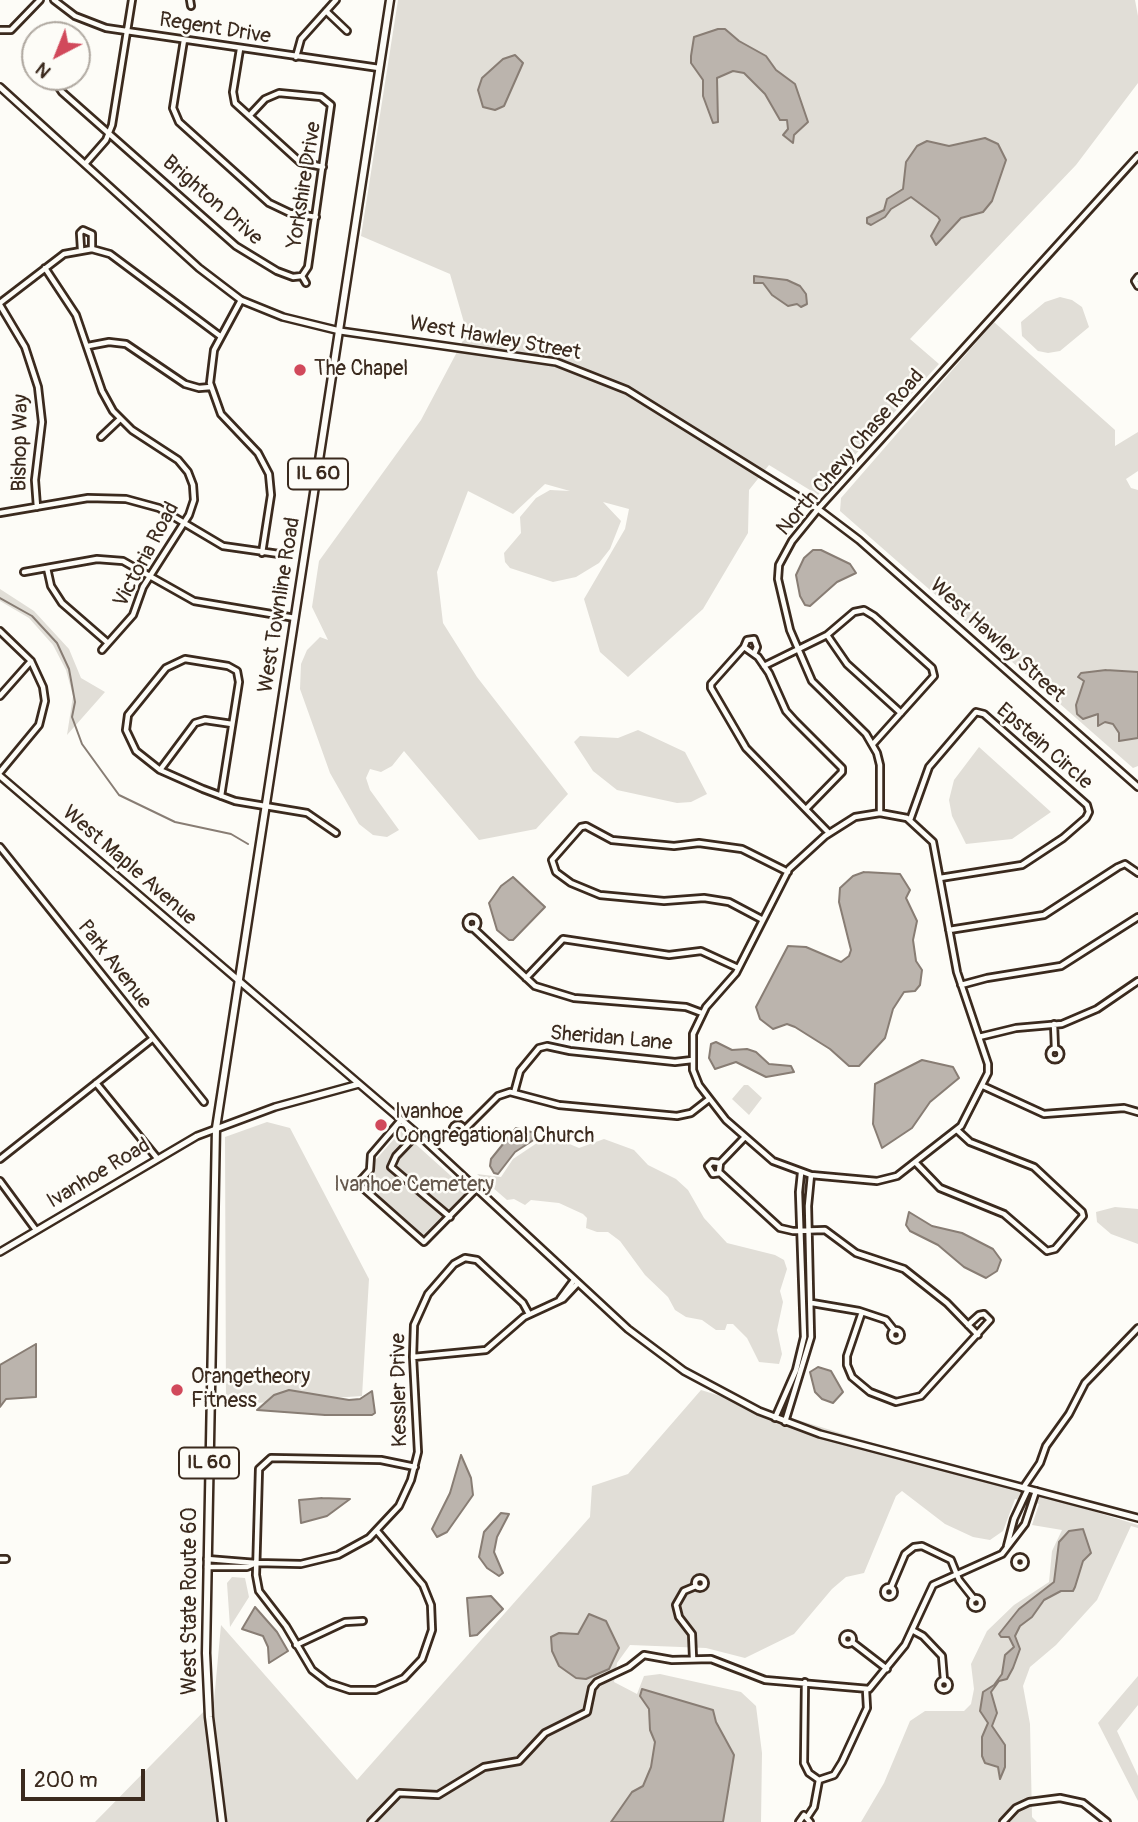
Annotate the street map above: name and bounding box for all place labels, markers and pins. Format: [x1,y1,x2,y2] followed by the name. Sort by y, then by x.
[314,357,408,383] place label: The Chapel
[292,362,308,378] marker: The Chapel
[395,1100,594,1150] place label: Ivanhoe Congregational Church
[373,1117,389,1133] marker: Ivanhoe Congregational Church
[191,1365,310,1415] place label: Orangetheory Fitness
[169,1382,185,1398] marker: Orangetheory Fitness

